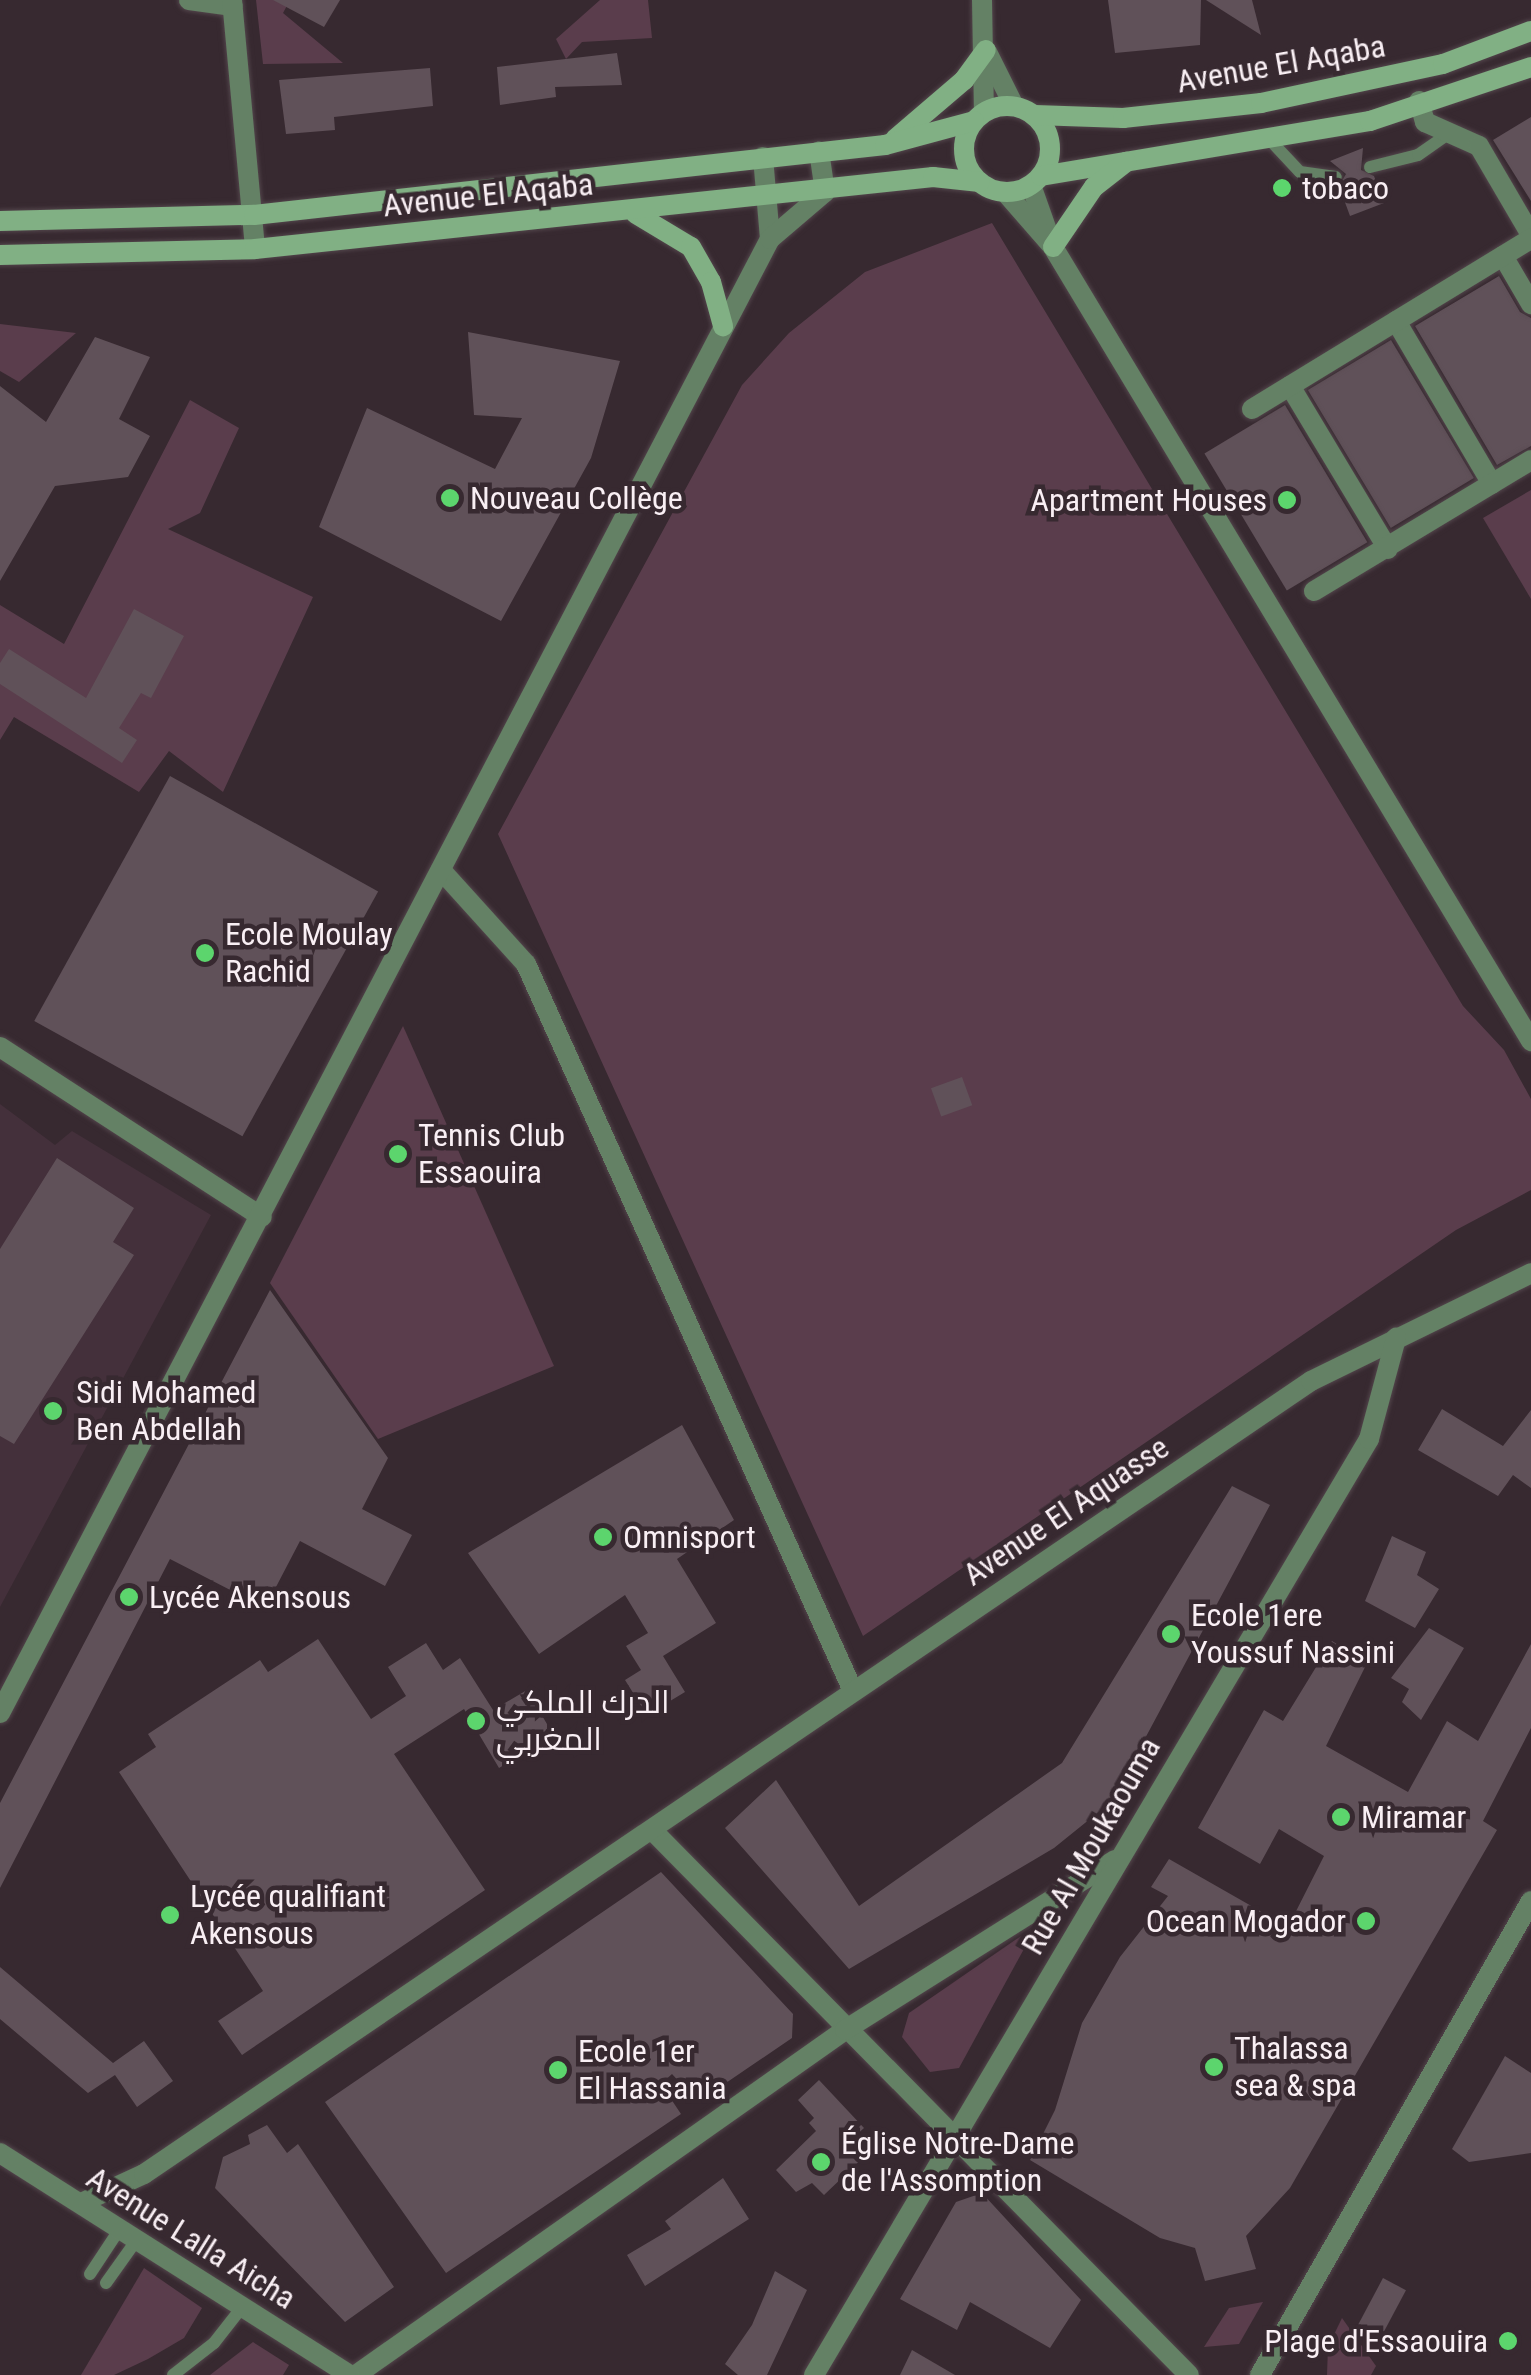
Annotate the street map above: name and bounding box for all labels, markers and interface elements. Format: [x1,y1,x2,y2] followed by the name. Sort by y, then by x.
[1174,27,1388,101] street label: Avenue El Aqaba
[381,165,595,225] street label: Avenue El Aqaba
[1302,169,1389,207] place label: tobaco
[1271,177,1293,199] marker: tobaco
[470,479,683,517] place label: Nouveau Collège
[1030,481,1267,519] place label: Apartment Houses
[439,487,461,509] marker: Nouveau Collège
[1276,489,1298,511] marker: Apartment Houses
[225,916,393,991] place label: Ecole Moulay Rachid
[194,942,216,964] marker: Ecole Moulay Rachid
[418,1117,565,1192] place label: Tennis Club Essaouira
[387,1143,409,1165] marker: Tennis Club Essaouira
[76,1374,256,1449] place label: Sidi Mohamed Ben Abdellah
[40,1398,66,1424] marker: Sidi Mohamed Ben Abdellah
[956,1428,1176,1594] street label: Avenue El Aquasse
[623,1518,756,1556] place label: Omnisport
[592,1526,614,1548] marker: Omnisport
[149,1578,351,1616] place label: Lycée Akensous
[118,1586,140,1608] marker: Lycée Akensous
[1191,1597,1395,1672] place label: Ecole 1ere Youssuf Nassini
[1160,1623,1182,1645] marker: Ecole 1ere Youssuf Nassini
[496,1684,670,1759] place label: الدرك الملكي المغربي
[465,1710,487,1732] marker: الدرك الملكي المغربي
[1013,1731,1169,1961] street label: Rue Al Moukaouma
[1361,1798,1466,1836] place label: Miramar
[1330,1806,1352,1828] marker: Miramar
[190,1878,386,1953] place label: Lycée qualifiant Akensous
[1146,1902,1346,1940] place label: Ocean Mogador
[159,1904,181,1926] marker: Lycée qualifiant Akensous
[1355,1910,1377,1932] marker: Ocean Mogador
[1234,2030,1357,2105] place label: Thalassa sea & spa
[578,2033,726,2108] place label: Ecole 1er El Hassania
[1203,2056,1225,2078] marker: Thalassa sea & spa
[547,2059,569,2081] marker: Ecole 1er El Hassania
[841,2125,1074,2200] place label: Église Notre-Dame de l'Assomption
[810,2151,832,2173] marker: Église Notre-Dame de l'Assomption
[80,2158,302,2318] street label: Avenue Lalla Aicha
[1264,2322,1488,2360] place label: Plage d'Essaouira
[1497,2330,1519,2352] marker: Plage d'Essaouira

